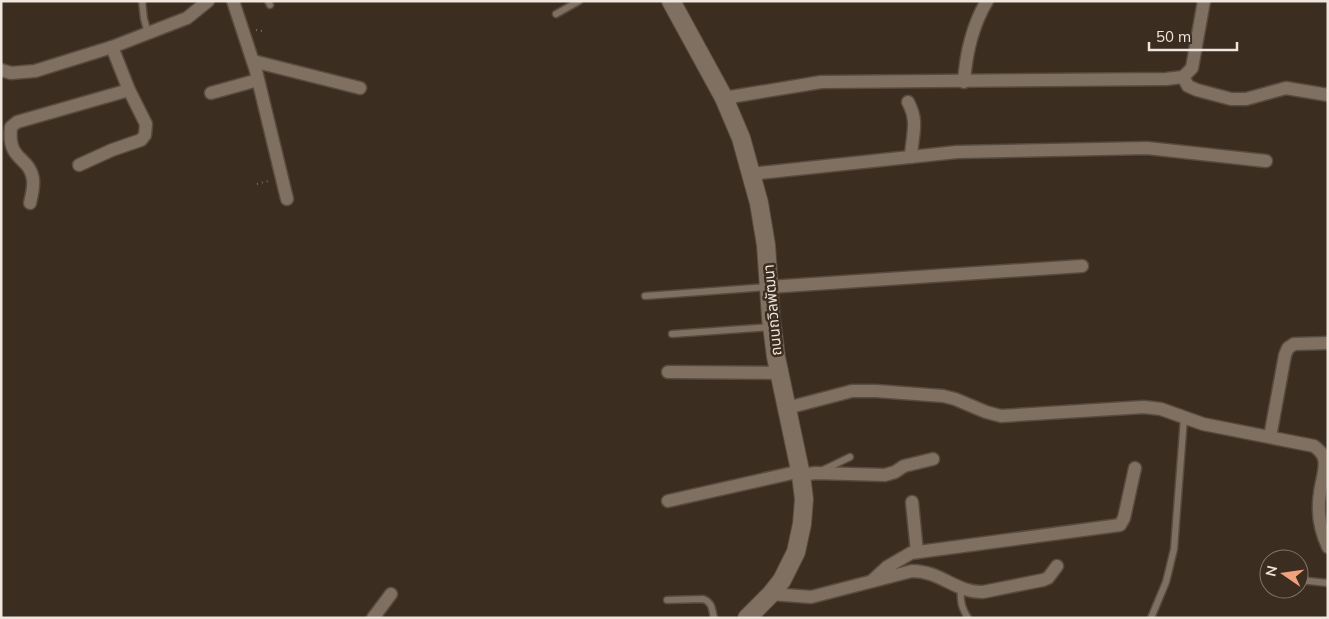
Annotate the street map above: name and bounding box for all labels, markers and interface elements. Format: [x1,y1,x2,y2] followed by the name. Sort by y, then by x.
[1149,20,1236,52] scale bar
[1156,27,1191,46] text: 50 m
[759,264,785,356] street label: ถนนถวิลพัฒนา
[1259,549,1309,599] north arrow
[1261,564,1281,578] text: N

